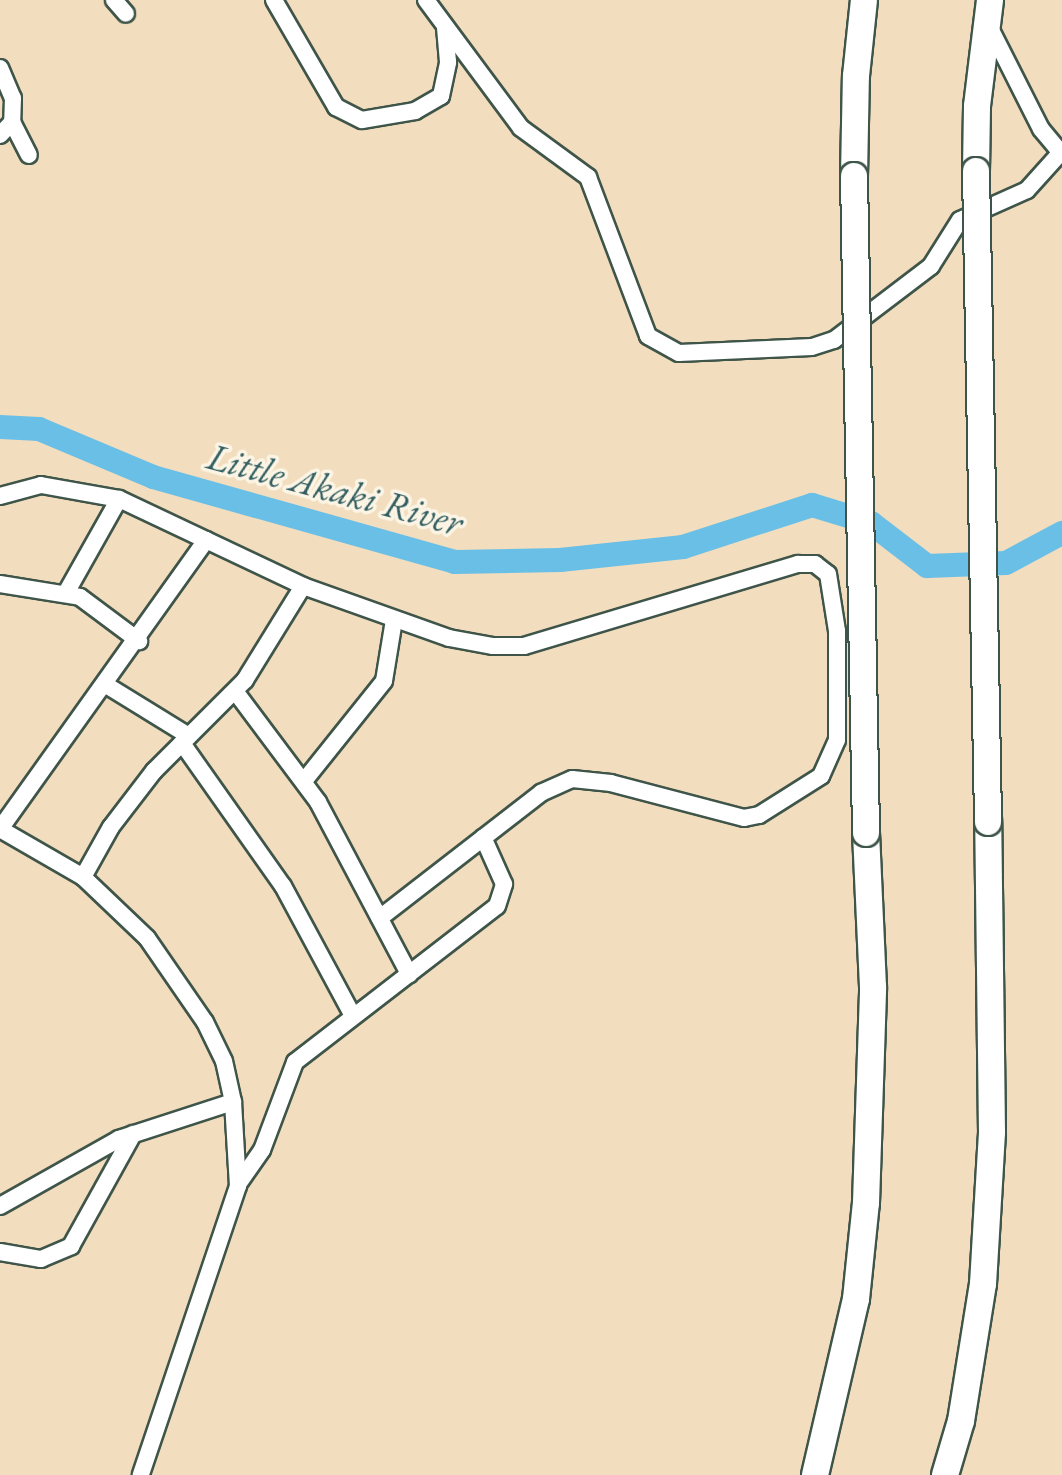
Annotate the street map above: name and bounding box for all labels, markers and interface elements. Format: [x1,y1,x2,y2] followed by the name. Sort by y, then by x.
[202,433,468,545] water label: Little Akaki River

